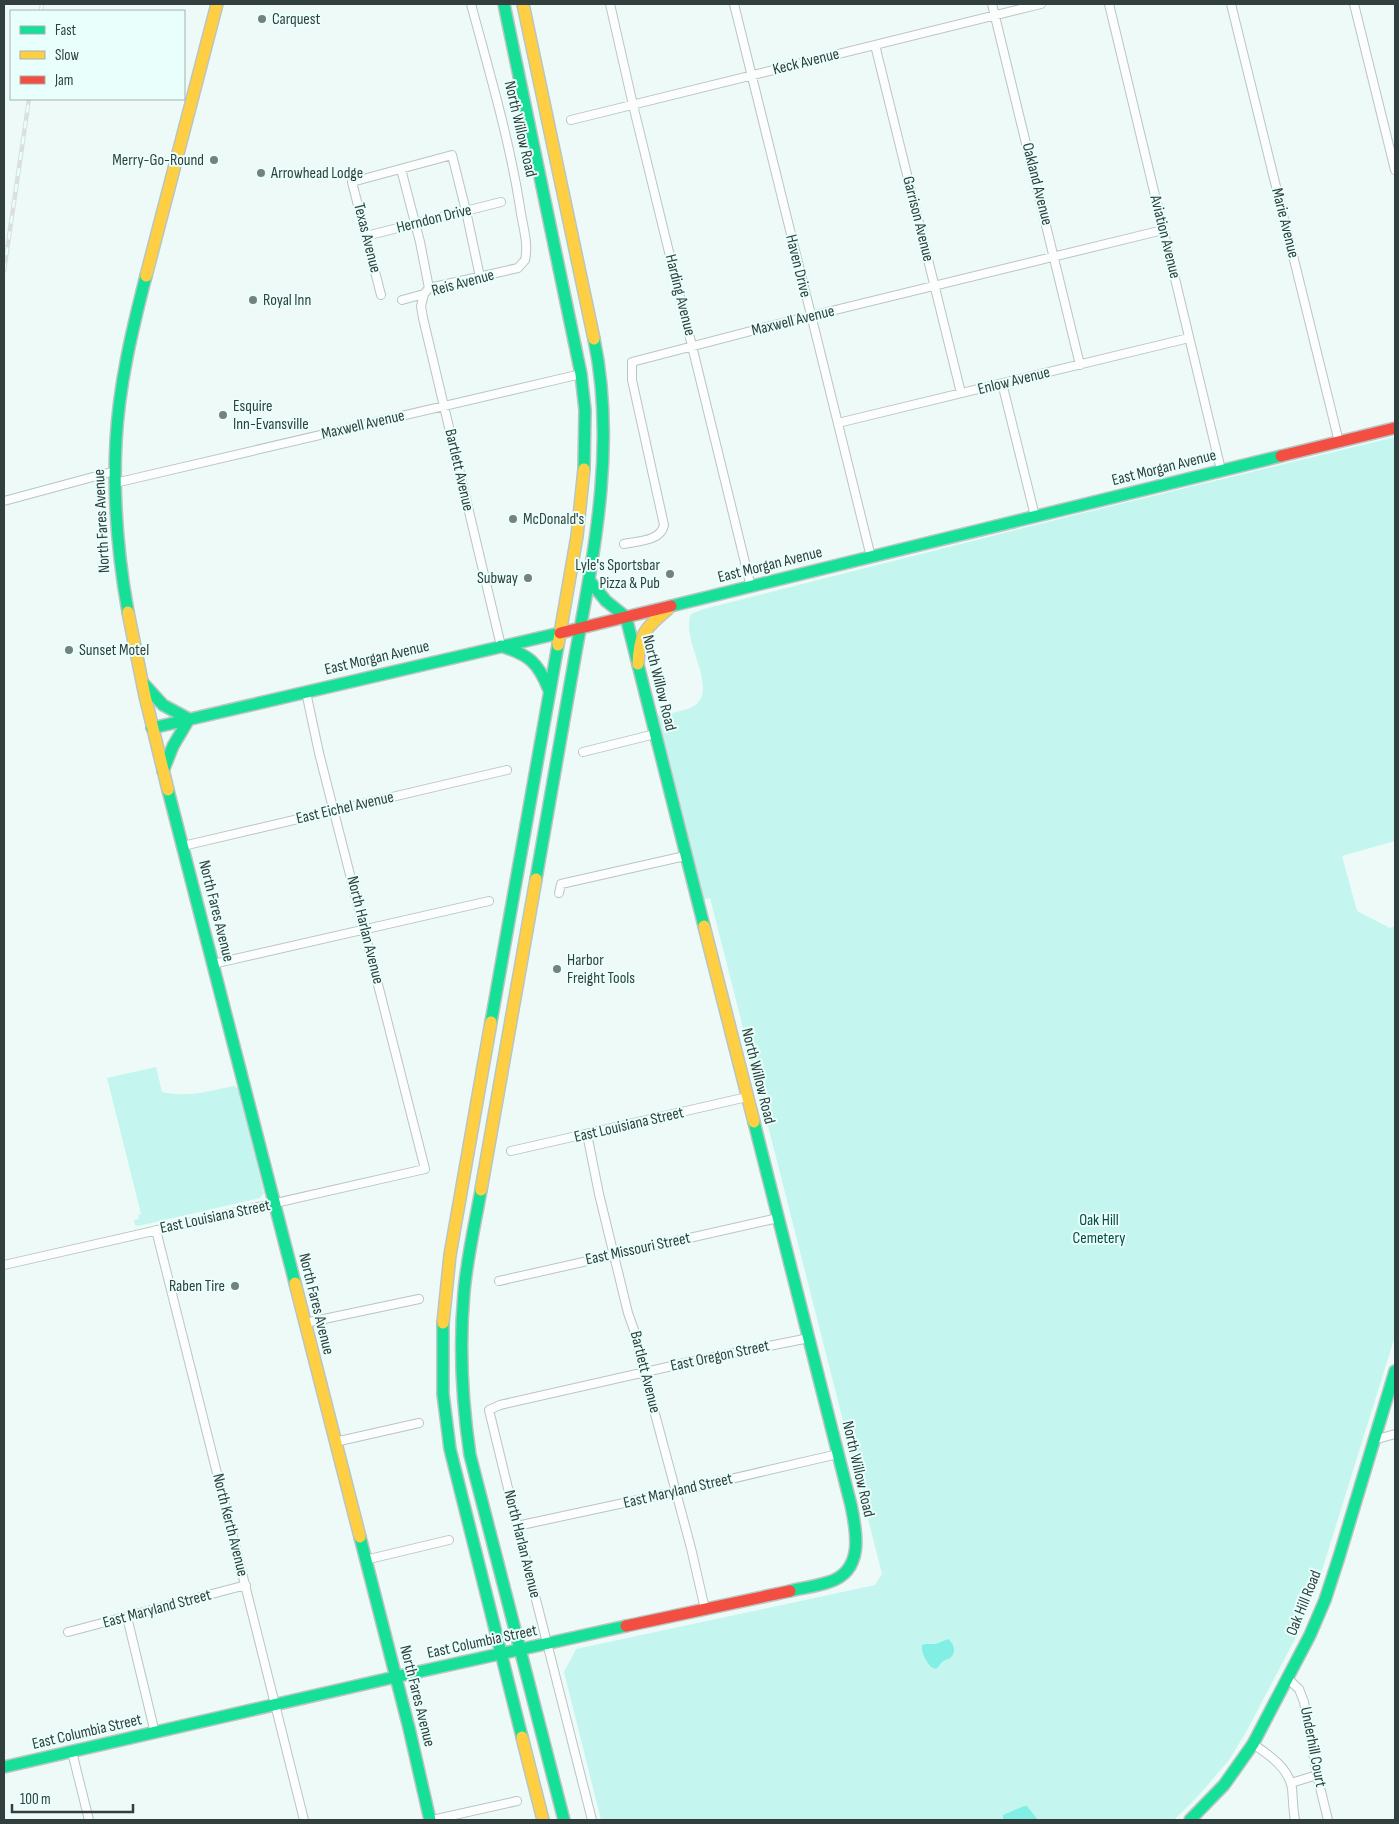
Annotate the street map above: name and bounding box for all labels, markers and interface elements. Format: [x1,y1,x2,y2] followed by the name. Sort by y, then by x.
[10,10,185,100] legend
[272,10,321,29] place label: Carquest
[256,13,268,25] marker: Carquest
[55,21,77,40] text: Fast
[771,45,841,79] street label: Keck Avenue
[55,46,79,65] text: Slow
[54,71,73,90] text: Jam
[500,79,540,179] street label: North Willow Road
[1018,141,1056,227] street label: Oakland Avenue
[112,151,204,170] place label: Merry-Go-Round
[208,154,220,166] marker: Merry-Go-Round
[270,164,363,183] place label: Arrowhead Lodge
[255,167,267,179] marker: Arrowhead Lodge
[898,174,938,264] street label: Garrison Avenue
[1267,186,1303,260] street label: Marie Avenue
[1145,192,1184,281] street label: Aviation Avenue
[349,201,385,275] street label: Texas Avenue
[395,201,473,237] street label: Herndon Drive
[781,233,815,299] street label: Haven Drive
[661,252,699,338] street label: Harding Avenue
[430,266,496,300] street label: Reis Avenue
[263,291,311,310] place label: Royal Inn
[247,294,259,306] marker: Royal Inn
[750,302,836,340] street label: Maxwell Avenue
[976,363,1052,399] street label: Enlow Avenue
[233,397,309,434] place label: Esquire Inn-Evansville
[320,406,406,444] street label: Maxwell Avenue
[217,409,229,421] marker: Esquire Inn-Evansville
[440,427,478,513] street label: Bartlett Avenue
[1110,446,1218,490] street label: East Morgan Avenue
[90,469,114,573] street label: North Fares Avenue
[523,510,585,529] place label: McDonald's
[507,513,519,525] marker: McDonald's
[716,543,824,587] street label: East Morgan Avenue
[575,556,660,593] place label: Lyle's Sportsbar Pizza & Pub
[664,568,676,580] marker: Lyle's Sportsbar Pizza & Pub
[477,569,518,588] place label: Subway
[522,572,534,584] marker: Subway
[638,633,680,733] street label: North Willow Road
[323,637,431,679] street label: East Morgan Avenue
[79,641,149,660] place label: Sunset Motel
[63,644,75,656] marker: Sunset Motel
[294,788,396,828] street label: East Eichel Avenue
[194,858,238,964] street label: North Fares Avenue
[342,874,388,986] street label: North Harlan Avenue
[567,951,635,988] place label: Harbor Freight Tools
[551,963,563,975] marker: Harbor Freight Tools
[737,1026,779,1126] street label: North Willow Road
[572,1103,686,1147] street label: East Louisiana Street
[158,1196,272,1238] street label: East Louisiana Street
[1073,1211,1125,1248] park label: Oak Hill Cemetery
[584,1229,692,1269] street label: East Missouri Street
[294,1251,338,1357] street label: North Fares Avenue
[169,1277,225,1296] place label: Raben Tire
[229,1280,241,1292] marker: Raben Tire
[626,1329,664,1415] street label: Bartlett Avenue
[669,1336,771,1376] street label: East Oregon Street
[838,1419,878,1519] street label: North Willow Road
[622,1469,734,1513] street label: East Maryland Street
[208,1472,252,1578] street label: North Kerth Avenue
[499,1488,545,1600] street label: North Harlan Avenue
[1282,1568,1326,1638] street label: Oak Hill Road
[101,1585,213,1633] street label: East Maryland Street
[425,1621,539,1663] street label: East Columbia Street
[395,1643,439,1749] street label: North Fares Avenue
[1296,1705,1330,1789] street label: Underhill Court
[30,1710,144,1754] street label: East Columbia Street
[12,1782,134,1814] scale bar
[20,1790,51,1809] text: 100 m

